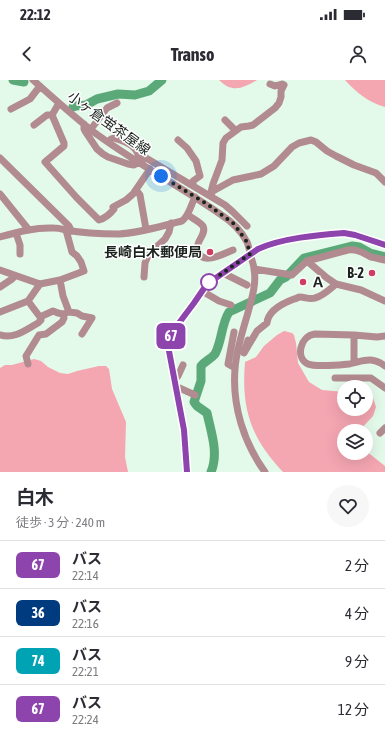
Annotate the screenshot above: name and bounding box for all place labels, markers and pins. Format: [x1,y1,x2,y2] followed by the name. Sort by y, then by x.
[104,244,202,260] place label: 長崎白木郵便局
[205,247,215,257] marker: 長崎白木郵便局
[347,265,364,281] place label: B-2
[367,268,377,278] marker: B-2
[200,273,218,291] unlabelled marker
[311,274,325,290] place label: Ａ
[298,277,308,287] marker: Ａ

